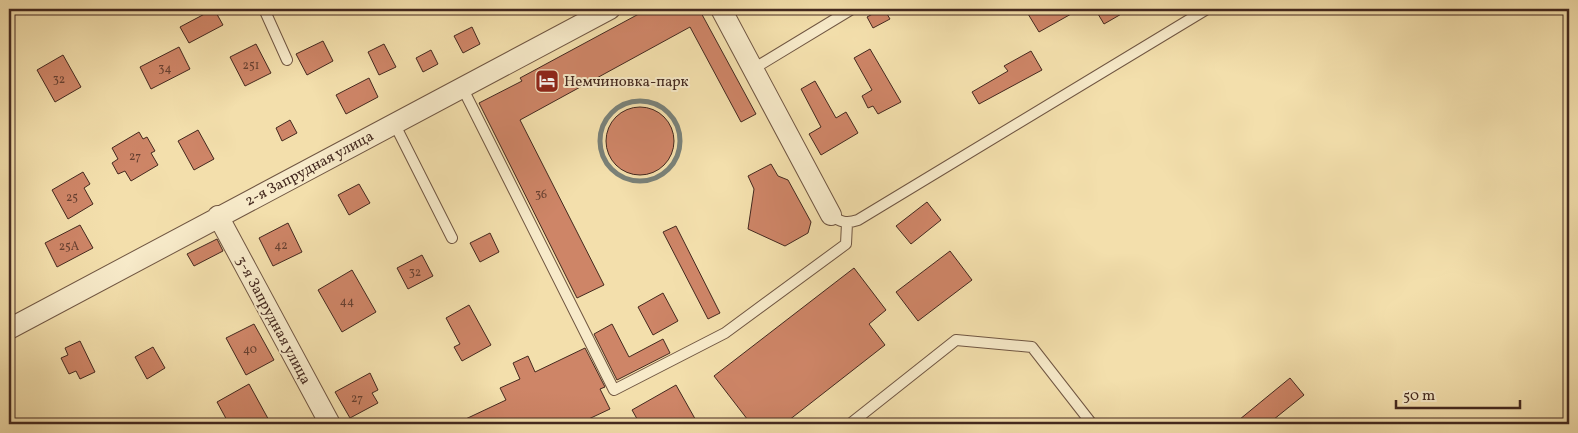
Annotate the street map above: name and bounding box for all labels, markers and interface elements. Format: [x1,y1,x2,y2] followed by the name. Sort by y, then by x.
[243,58,259,74] house number: 251
[158,61,172,77] house number: 34
[534,68,560,94] hotel icon: Немчиновка-парк
[53,72,65,88] house number: 32
[564,72,689,93] place label: Немчиновка-парк
[242,126,378,212] street label: 2-я Запрудная улица
[129,149,141,165] house number: 27
[535,187,547,203] house number: 36
[66,190,78,206] house number: 25
[274,238,288,254] house number: 42
[59,239,80,255] house number: 25А
[230,253,315,389] street label: 3-я Запрудная улица
[409,265,421,281] house number: 32
[340,294,354,310] house number: 44
[243,342,257,358] house number: 40
[1396,378,1519,410] scale bar
[1403,386,1435,407] text: 50 m
[351,391,363,407] house number: 27

